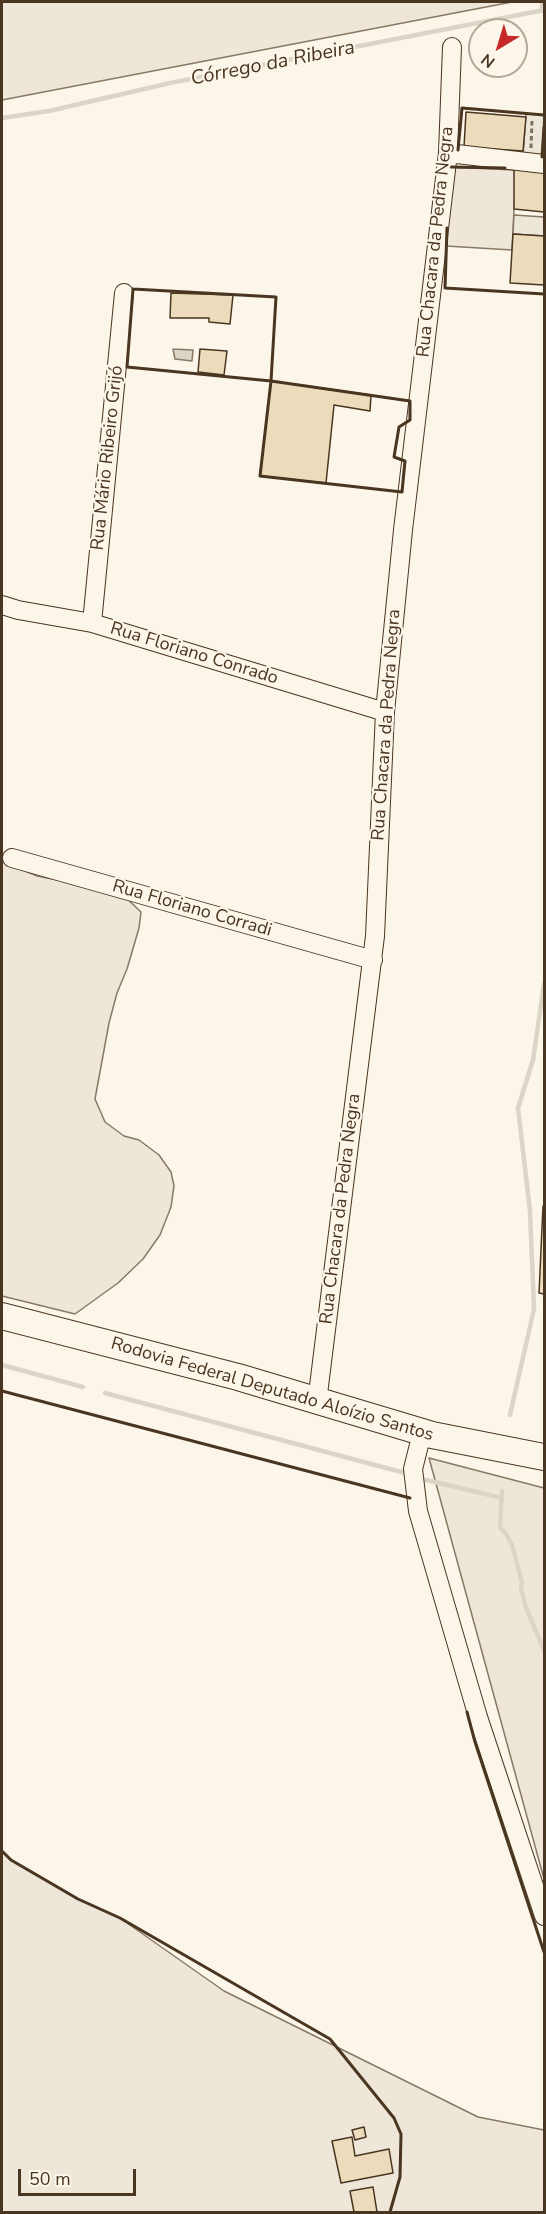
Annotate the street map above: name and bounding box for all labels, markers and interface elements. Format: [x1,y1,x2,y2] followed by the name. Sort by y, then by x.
[468,18,528,78] north arrow
[189,36,357,92] water label: Córrego da Ribeira
[477,48,500,73] text: N
[413,125,459,359] street label: Rua Chacara da Pedra Negra
[88,364,128,552] street label: Rua Mário Ribeiro Grijó
[368,608,406,842] street label: Rua Chacara da Pedra Negra
[107,618,281,690] street label: Rua Floriano Conrado
[110,876,274,942] street label: Rua Floriano Corradi
[316,1093,366,1325] street label: Rua Chacara da Pedra Negra
[108,1333,436,1447] street label: Rodovia Federal Deputado Aloízio Santos
[21,2157,140,2195] scale bar
[29,2167,71,2191] text: 50 m

